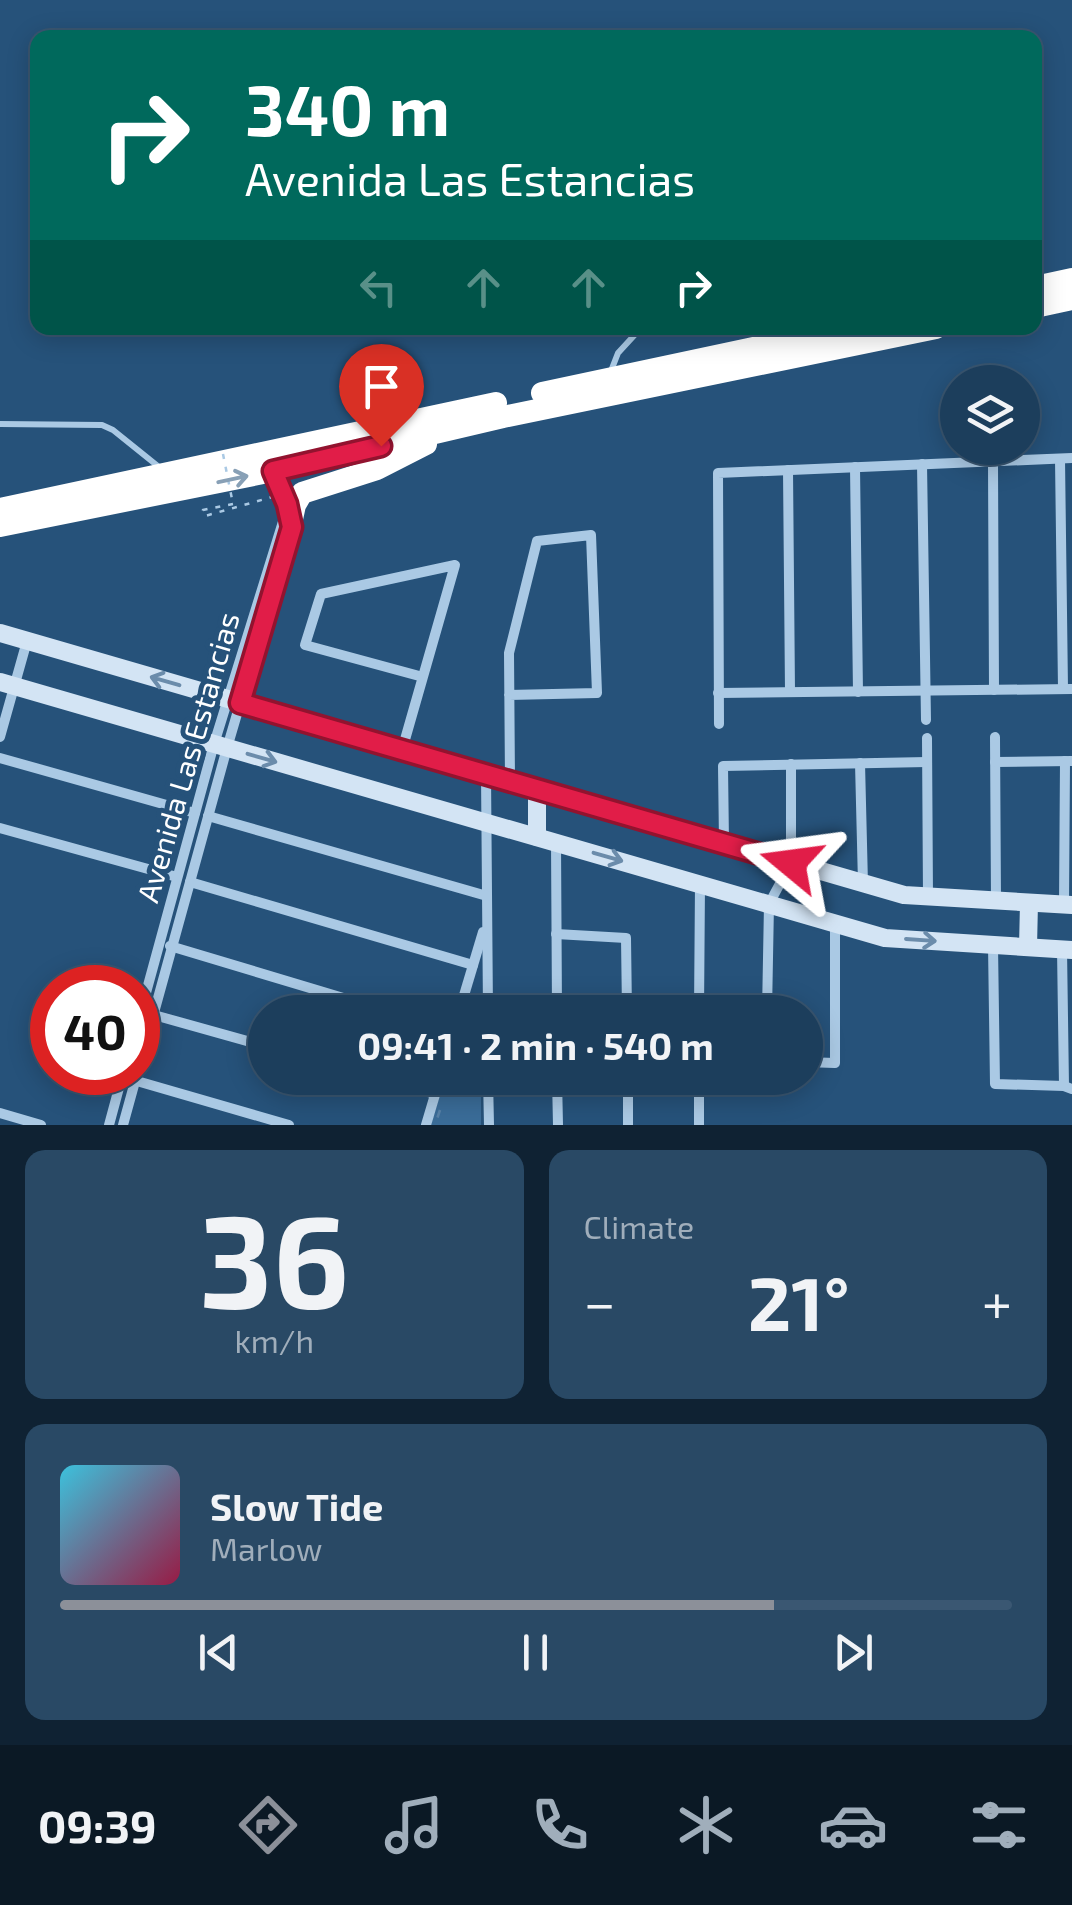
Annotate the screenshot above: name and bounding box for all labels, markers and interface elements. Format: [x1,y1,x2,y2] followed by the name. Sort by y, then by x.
[245,66,450,150] text: 340 m
[80,70,210,200] icon: right
[245,151,695,205] text: Avenida Las Estancias
[351,260,406,315] icon: left
[456,260,511,315] icon: ahead
[561,260,616,315] icon: ahead
[666,260,721,315] icon: right
[339,344,424,447] pin
[354,359,409,414] icon: arrive
[940,365,1040,465] map controls
[940,365,1040,465] button: layers
[216,469,248,488] one-way arrow
[128,608,246,906] street label: Avenida Las Estancias
[150,671,181,689] one-way arrow
[246,749,277,768] one-way arrow
[739,811,843,915] position arrow
[591,849,623,868] one-way arrow
[905,931,937,950] one-way arrow
[30,965,160,1095] speed limit sign: 40
[357,1022,714,1068] text: 09:41 · 2 min · 540 m
[199,1178,349,1334] text: 36
[584,1207,694,1245] text: Climate
[748,1256,850,1346] text: 21°
[584,1268,616,1334] text: −
[982,1268,1012,1334] text: +
[235,1321,314,1359] text: km/h
[210,1483,383,1529] text: Slow Tide
[210,1529,322,1567] text: Marlow
[191,1625,246,1680] icon: previous
[508,1625,563,1680] icon: pause
[826,1625,881,1680] icon: next
[233,1790,303,1860] icon: directions
[379,1790,449,1860] icon: music
[525,1790,595,1860] icon: phone
[671,1790,741,1860] icon: climate
[818,1790,888,1860] icon: car
[964,1790,1034,1860] icon: filters
[38,1798,157,1852] text: 09:39

